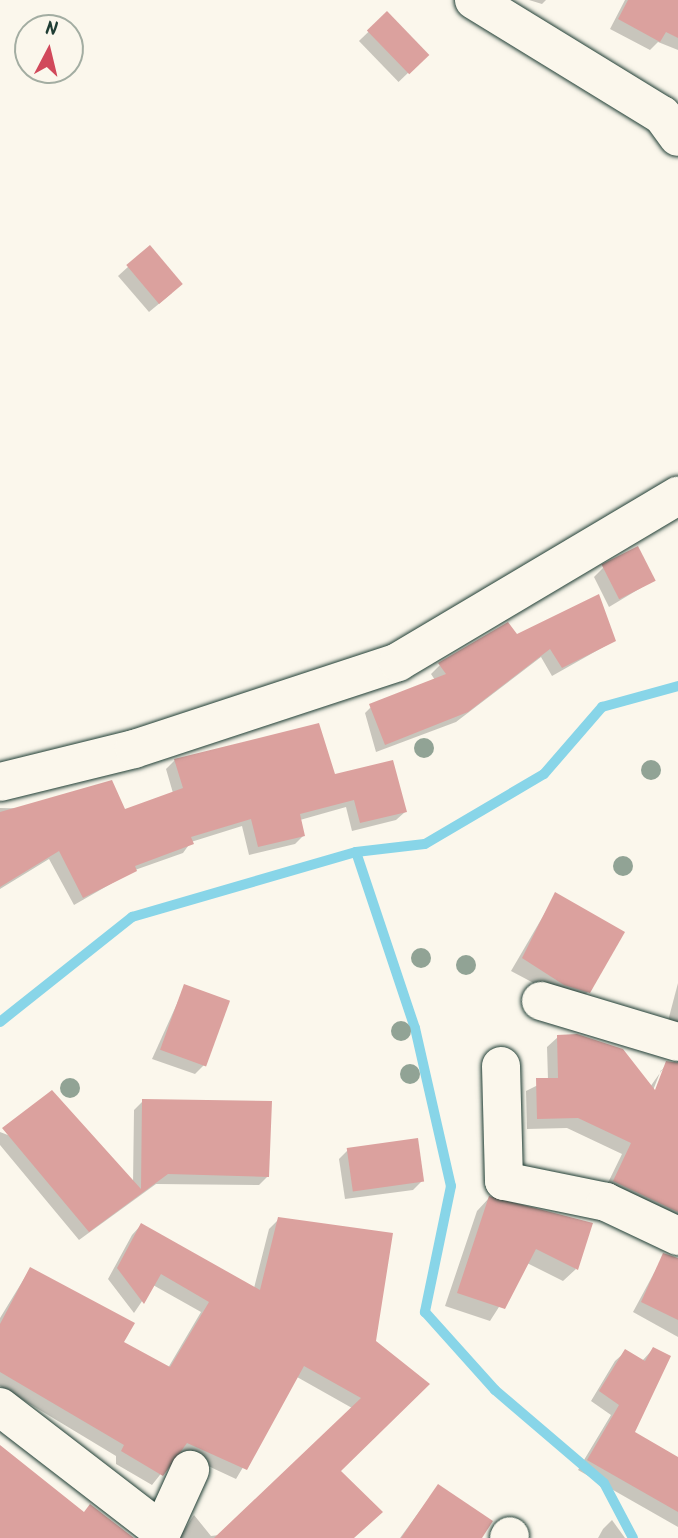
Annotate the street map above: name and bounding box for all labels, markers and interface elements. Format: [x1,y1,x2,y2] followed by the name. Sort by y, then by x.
[14,14,84,84] north arrow
[44,15,59,46] text: N

